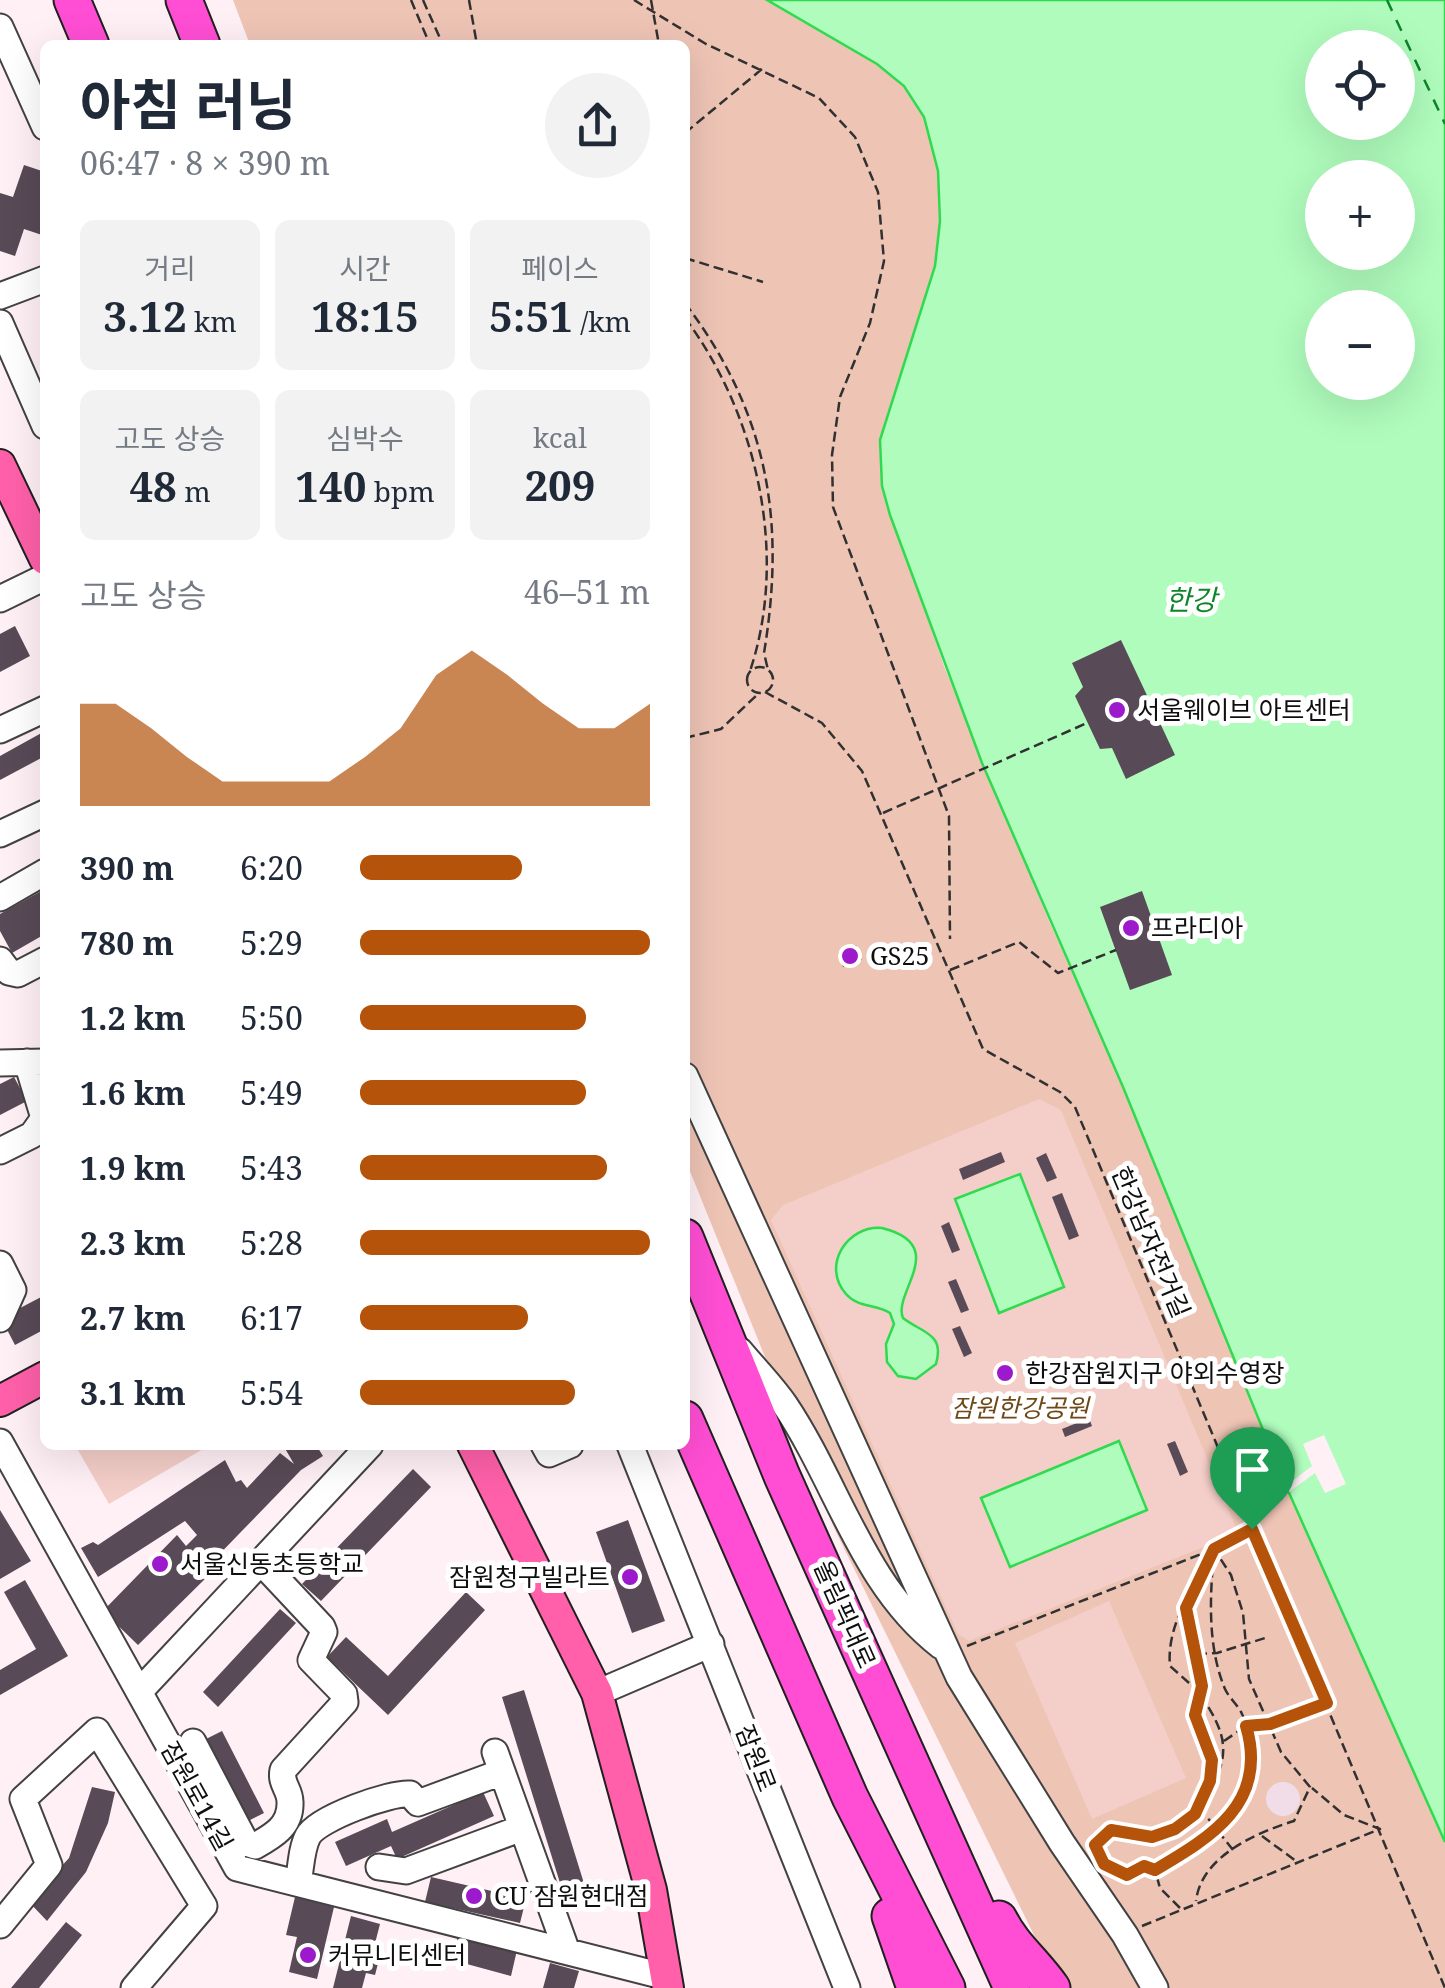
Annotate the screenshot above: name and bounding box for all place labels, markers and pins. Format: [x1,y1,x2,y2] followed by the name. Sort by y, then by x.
[1137,692,1351,726] place label: 서울웨이브 아트센터
[1106,699,1128,721] marker: 서울웨이브 아트센터
[1151,910,1243,944] place label: 프라디아
[1120,917,1142,939] marker: 프라디아
[870,938,929,972] place label: GS25
[839,945,861,967] marker: GS25
[1025,1355,1285,1389] place label: 한강잠원지구 야외수영장
[994,1362,1016,1384] marker: 한강잠원지구 야외수영장
[1210,1427,1295,1530] pin
[180,1546,364,1580] place label: 서울신동초등학교
[149,1553,171,1575] marker: 서울신동초등학교
[449,1559,610,1593] place label: 잠원청구빌라트
[619,1566,641,1588] marker: 잠원청구빌라트
[494,1878,649,1912] place label: CU 잠원현대점
[463,1885,485,1907] marker: CU 잠원현대점
[328,1937,466,1971] place label: 커뮤니티센터
[297,1944,319,1966] marker: 커뮤니티센터

